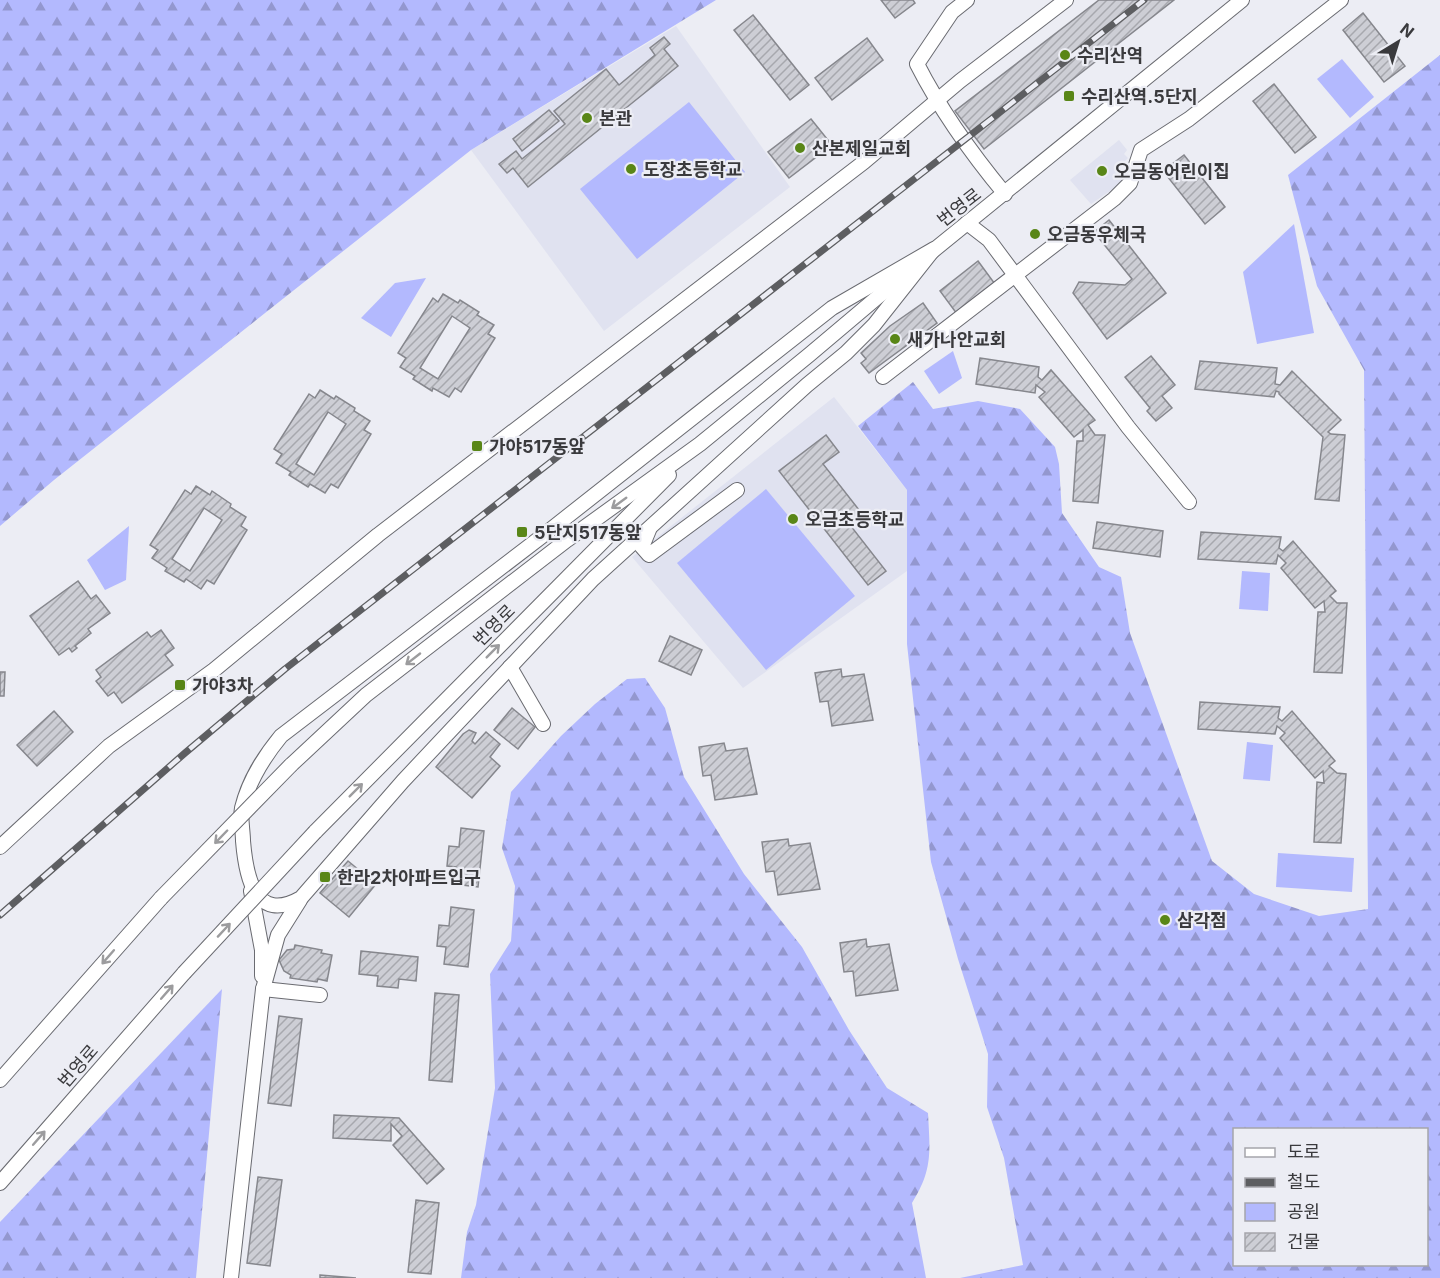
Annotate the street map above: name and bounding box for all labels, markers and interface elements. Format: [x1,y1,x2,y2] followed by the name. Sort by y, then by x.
[1368,12,1428,72] north arrow
[1396,19,1418,42] text: N
[1077,45,1143,66] place label: 수리산역
[1058,48,1072,62] marker: 수리산역
[1081,86,1198,107] place label: 수리산역.5단지
[1062,89,1076,103] marker: 수리산역.5단지
[599,108,633,129] place label: 본관
[580,111,594,125] marker: 본관
[812,138,911,159] place label: 산본제일교회
[793,141,807,155] marker: 산본제일교회
[643,159,742,180] place label: 도장초등학교
[1114,161,1230,182] place label: 오금동어린이집
[624,162,638,176] marker: 도장초등학교
[1095,164,1109,178] marker: 오금동어린이집
[933,183,985,231] street label: 번영로
[1047,224,1146,245] place label: 오금동우체국
[1028,227,1042,241] marker: 오금동우체국
[907,329,1006,350] place label: 새가나안교회
[888,332,902,346] marker: 새가나안교회
[489,436,585,457] place label: 가야517동앞
[470,439,484,453] marker: 가야517동앞
[611,497,627,509] one-way arrow
[805,509,904,530] place label: 오금초등학교
[786,512,800,526] marker: 오금초등학교
[534,522,642,543] place label: 5단지517동앞
[515,525,529,539] marker: 5단지517동앞
[469,600,519,650] street label: 번영로
[486,644,501,659] one-way arrow
[406,652,422,665] one-way arrow
[192,675,254,696] place label: 가야3차
[173,678,187,692] marker: 가야3차
[349,783,364,798] one-way arrow
[214,829,228,844] one-way arrow
[337,867,481,888] place label: 한라2차아파트입구
[318,870,332,884] marker: 한라2차아파트입구
[1177,910,1227,931] place label: 삼각점
[1158,913,1172,927] marker: 삼각점
[217,922,231,937] one-way arrow
[102,949,116,965] one-way arrow
[160,985,174,1000] one-way arrow
[54,1040,102,1092] street label: 번영로
[1233,1128,1428,1266] legend
[31,1131,45,1147] one-way arrow
[1287,1141,1320,1162] text: 도로
[1287,1171,1320,1192] text: 철도
[1287,1201,1320,1222] text: 공원
[1287,1231,1320,1252] text: 건물

